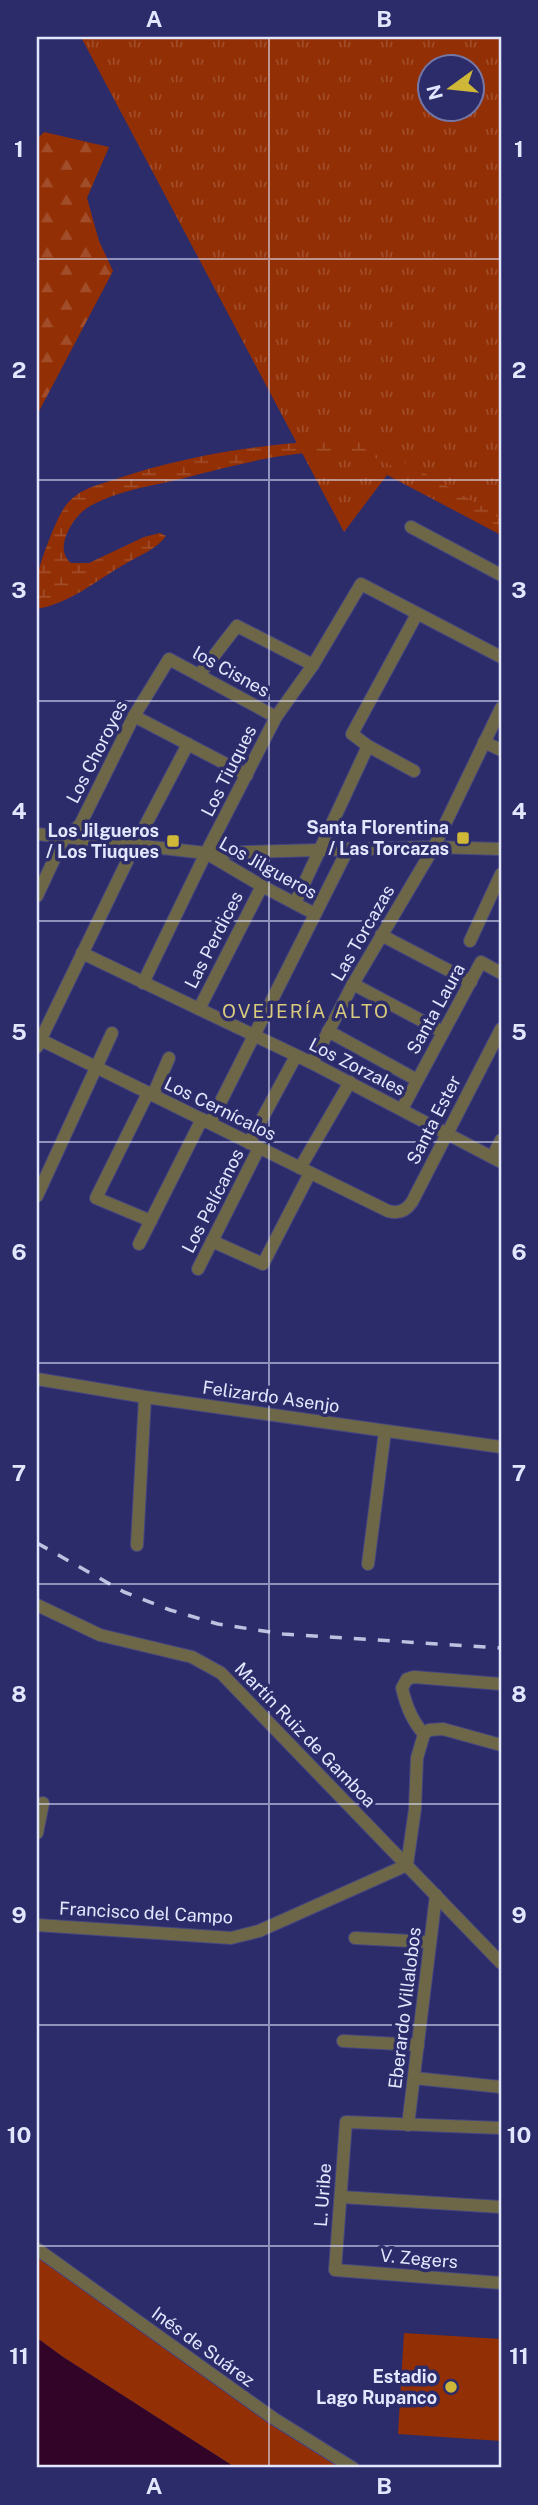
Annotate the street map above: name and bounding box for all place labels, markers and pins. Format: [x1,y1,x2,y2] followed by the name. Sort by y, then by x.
[306,817,449,859] place label: Santa Florentina / Las Torcazas
[46,820,159,862] place label: Los Jilgueros / Los Tiuques
[455,830,471,846] marker: Santa Florentina / Las Torcazas
[165,833,181,849] marker: Los Jilgueros / Los Tiuques
[316,2366,437,2408] place label: Estadio Lago Rupanco
[443,2379,459,2395] marker: Estadio Lago Rupanco

